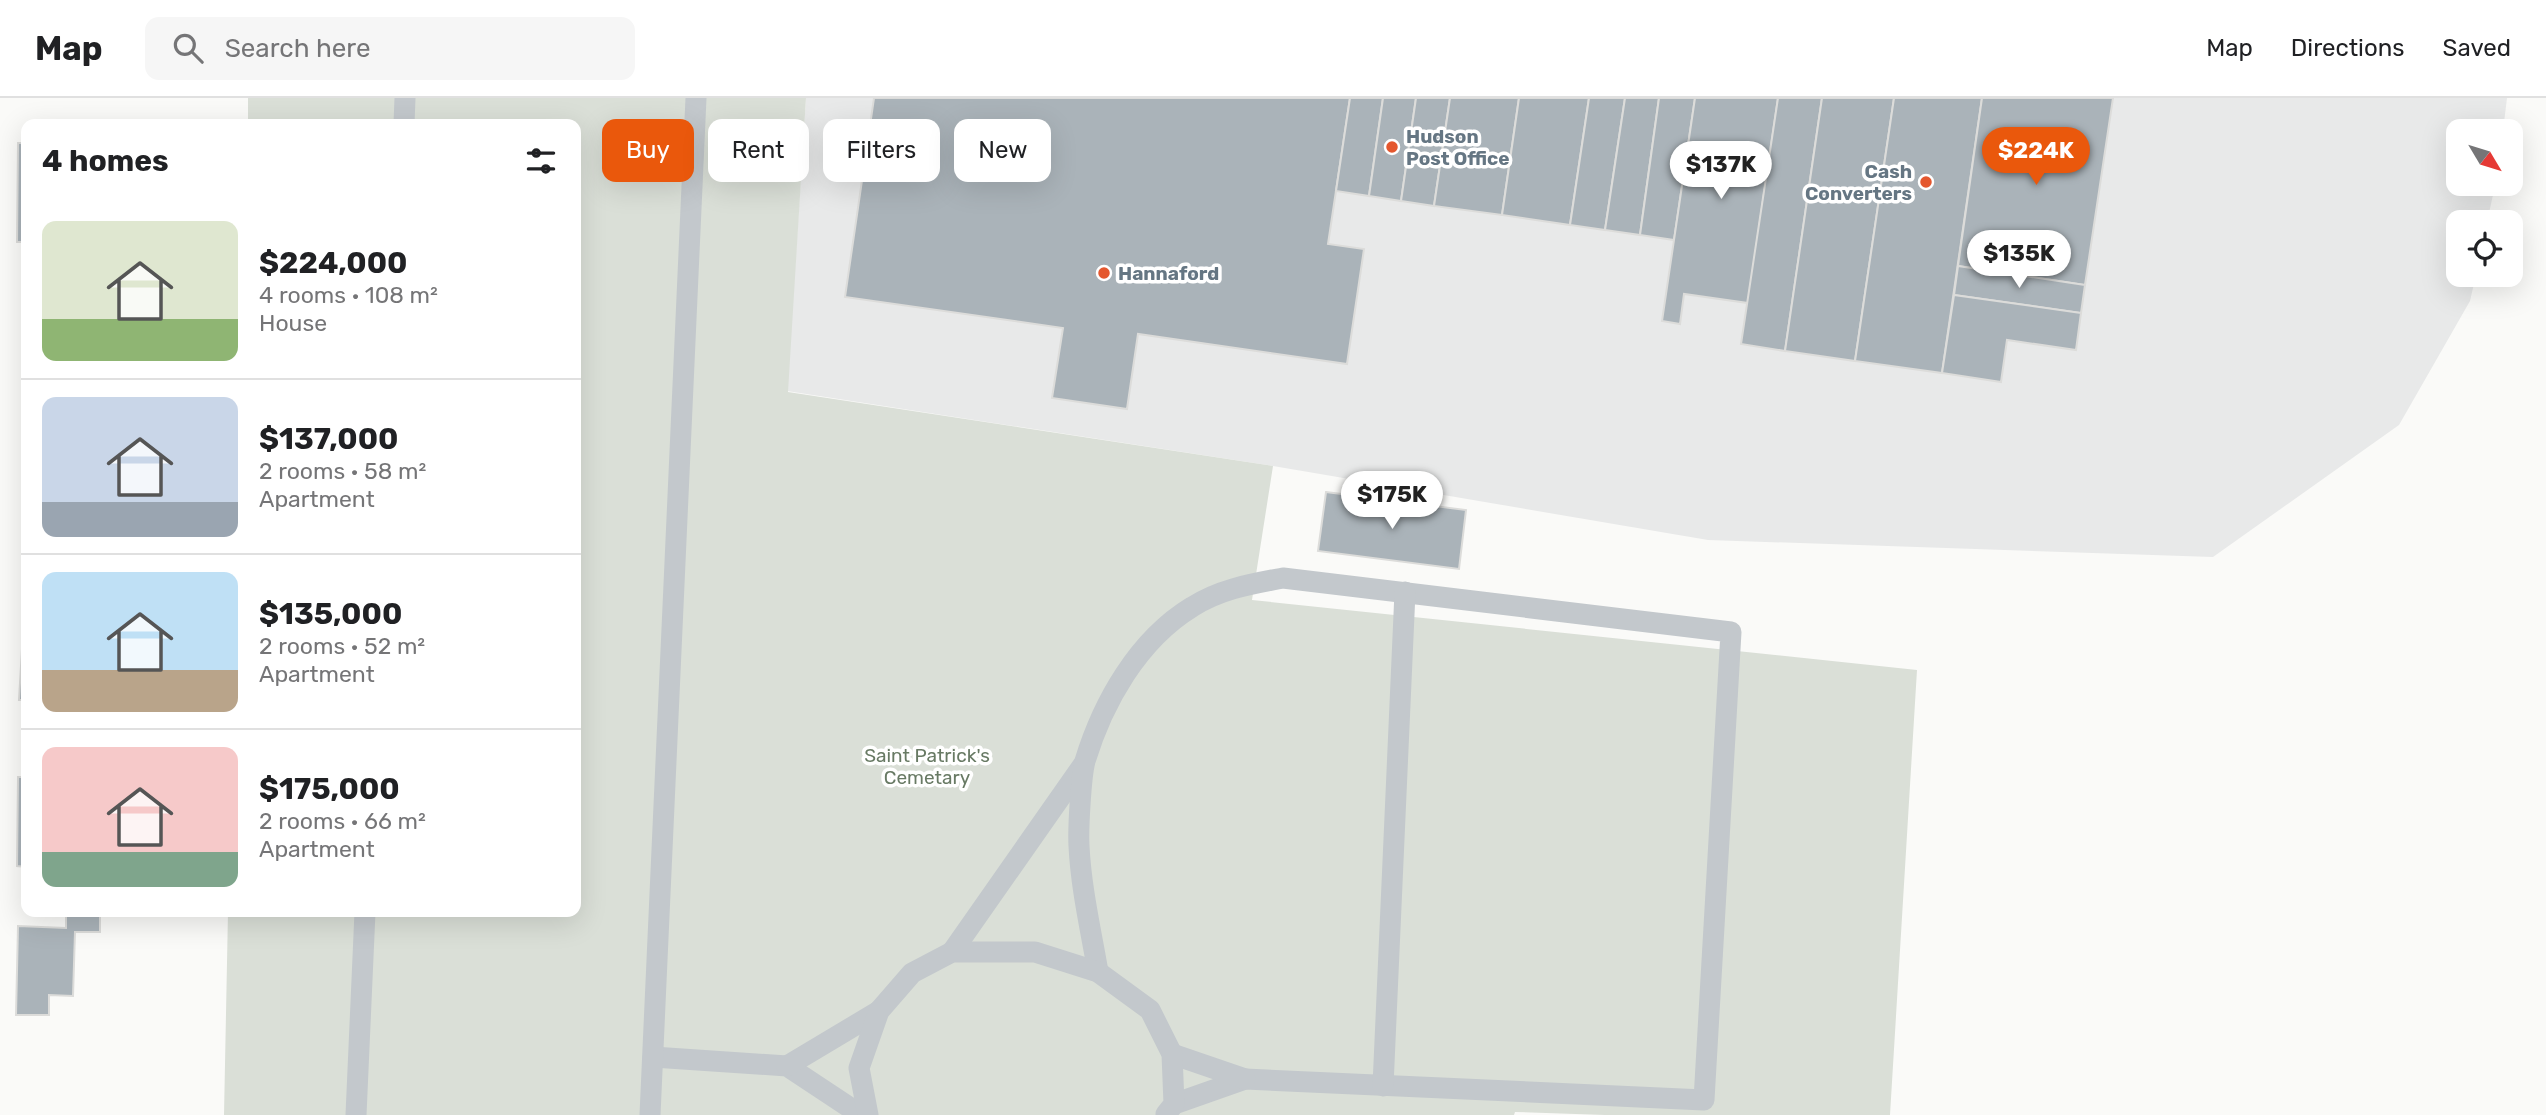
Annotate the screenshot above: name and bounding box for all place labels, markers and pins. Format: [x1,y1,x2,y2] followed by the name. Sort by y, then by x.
[1406,125,1510,170] place label: Hudson Post Office
[1987,127,2085,187] pin: $224K
[1384,139,1400,155] marker: Hudson Post Office
[1672,141,1770,201] pin: $137K
[1805,160,1912,205] place label: Cash Converters
[1918,174,1934,190] marker: Cash Converters
[1970,230,2068,290] pin: $135K
[1118,262,1219,285] place label: Hannaford
[1096,265,1112,281] marker: Hannaford
[1343,472,1441,531] pin: $175K

